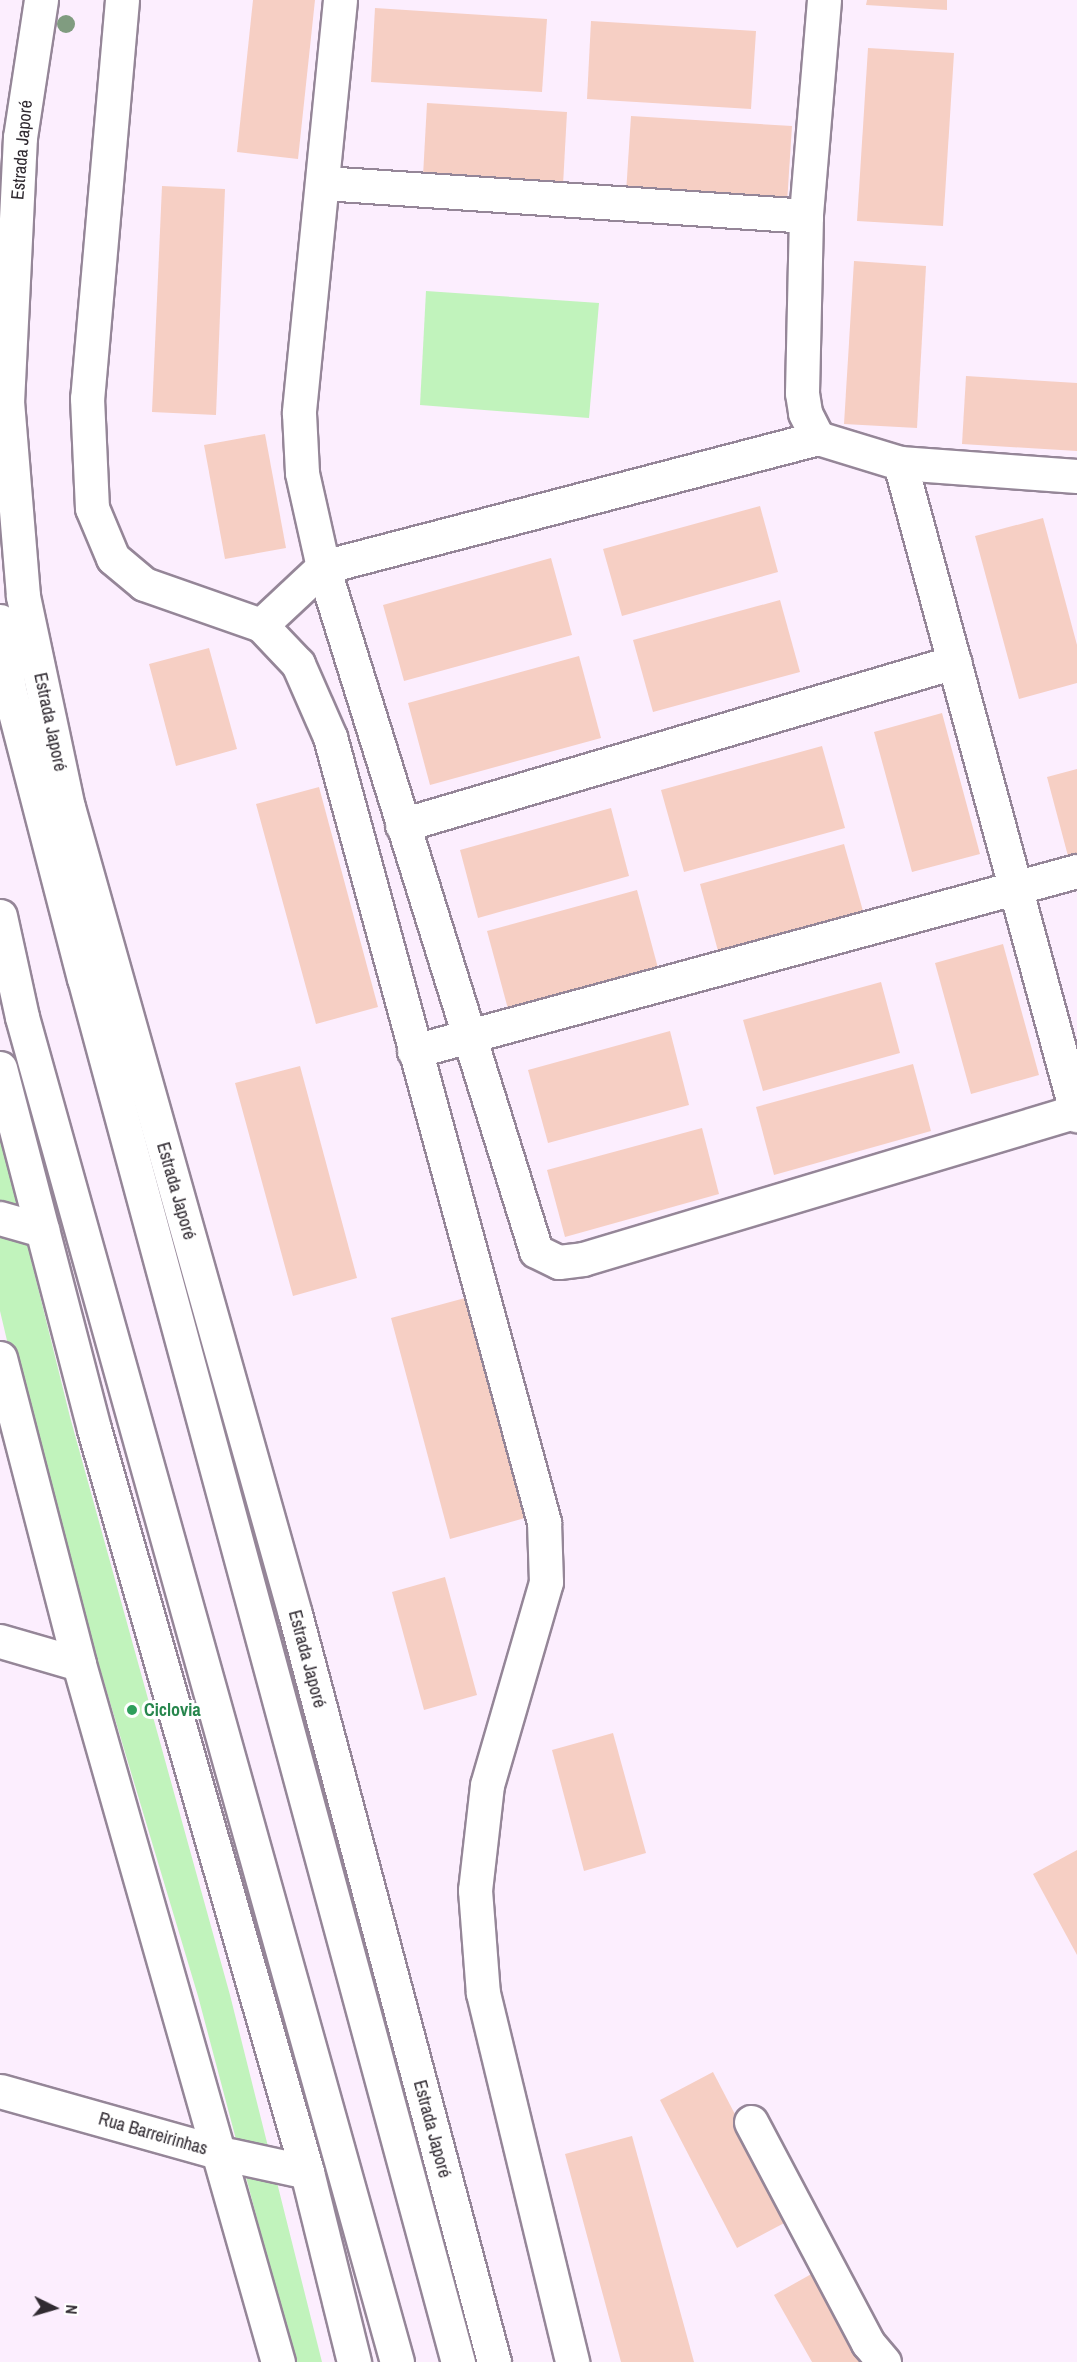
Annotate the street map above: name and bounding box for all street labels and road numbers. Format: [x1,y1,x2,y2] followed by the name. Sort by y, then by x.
[7,99,37,201] street label: Estrada Japoré
[29,671,71,773] street label: Estrada Japoré
[152,1140,200,1242] street label: Estrada Japoré
[284,1608,330,1710] street label: Estrada Japoré
[409,2078,455,2180] street label: Estrada Japoré
[96,2108,210,2160] street label: Rua Barreirinhas

